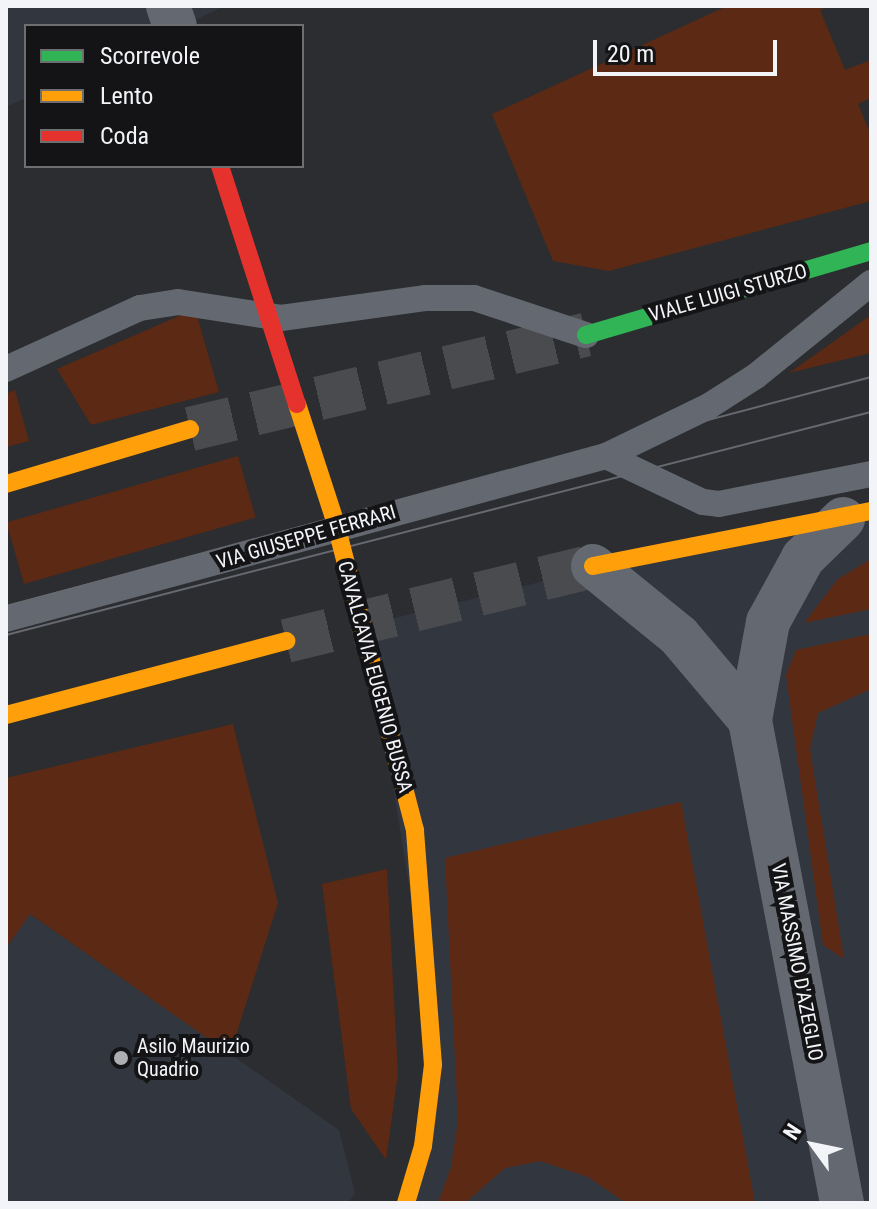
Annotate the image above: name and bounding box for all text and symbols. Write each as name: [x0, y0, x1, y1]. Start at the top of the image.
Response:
legend: [24, 24, 304, 168]
scale bar: [597, 24, 781, 74]
text: 20 m: [607, 40, 654, 68]
text: Scorrevole: [100, 42, 200, 70]
text: Lento: [100, 82, 153, 110]
text: Coda: [100, 122, 149, 150]
street label: VIALE LUIGI STURZO: [646, 259, 810, 327]
street label: VIA GIUSEPPE FERRARI: [214, 500, 398, 574]
street label: CAVALCAVIA EUGENIO BUSSA: [333, 559, 417, 795]
street label: VIA MASSIMO D'AZEGLIO: [766, 861, 828, 1063]
place label: Asilo Maurizio Quadrio: [137, 1034, 250, 1081]
marker: Asilo Maurizio Quadrio: [112, 1049, 130, 1067]
north arrow: [773, 1105, 853, 1185]
text: N: [778, 1119, 807, 1144]

